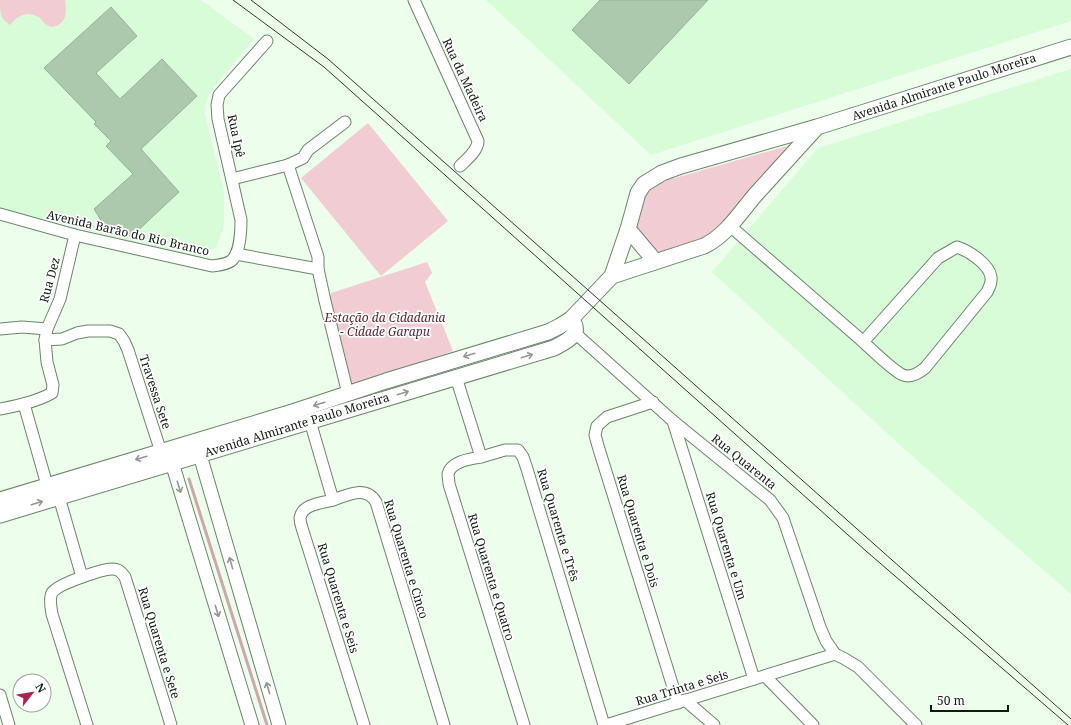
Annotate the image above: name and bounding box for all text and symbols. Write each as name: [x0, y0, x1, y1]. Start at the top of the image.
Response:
street label: Rua da Madeira: [439, 35, 492, 125]
street label: Avenida Almirante Paulo Moreira: [850, 49, 1038, 124]
street label: Rua Ipê: [224, 113, 249, 159]
street label: Avenida Barão do Rio Branco: [45, 206, 211, 260]
street label: Rua Dez: [35, 255, 64, 305]
park label: Estação da Cidadania - Cidade Garapu: [324, 309, 446, 340]
one-way arrow: [463, 352, 476, 359]
one-way arrow: [521, 352, 534, 359]
street label: Travessa Sete: [135, 353, 175, 431]
street label: Avenida Almirante Paulo Moreira: [202, 388, 392, 461]
one-way arrow: [396, 389, 409, 396]
one-way arrow: [312, 401, 325, 408]
street label: Rua Quarenta: [708, 430, 781, 493]
one-way arrow: [134, 455, 147, 462]
street label: Rua Quarenta e Três: [533, 466, 584, 583]
street label: Rua Quarenta e Dois: [613, 472, 664, 589]
one-way arrow: [176, 480, 183, 493]
street label: Rua Quarenta e Um: [702, 490, 751, 602]
street label: Rua Quarenta e Cinco: [380, 497, 433, 621]
one-way arrow: [31, 499, 44, 506]
street label: Rua Quarenta e Quatro: [464, 511, 519, 643]
street label: Rua Quarenta e Seis: [314, 541, 363, 655]
one-way arrow: [227, 557, 234, 570]
street label: Rua Quarenta e Sete: [134, 585, 185, 701]
one-way arrow: [214, 604, 221, 617]
street label: Rua Trinta e Seis: [634, 665, 730, 710]
north arrow: [12, 673, 52, 713]
text: N: [32, 680, 50, 695]
one-way arrow: [264, 681, 271, 694]
scale bar: [931, 687, 1008, 713]
text: 50 m: [937, 692, 965, 709]

